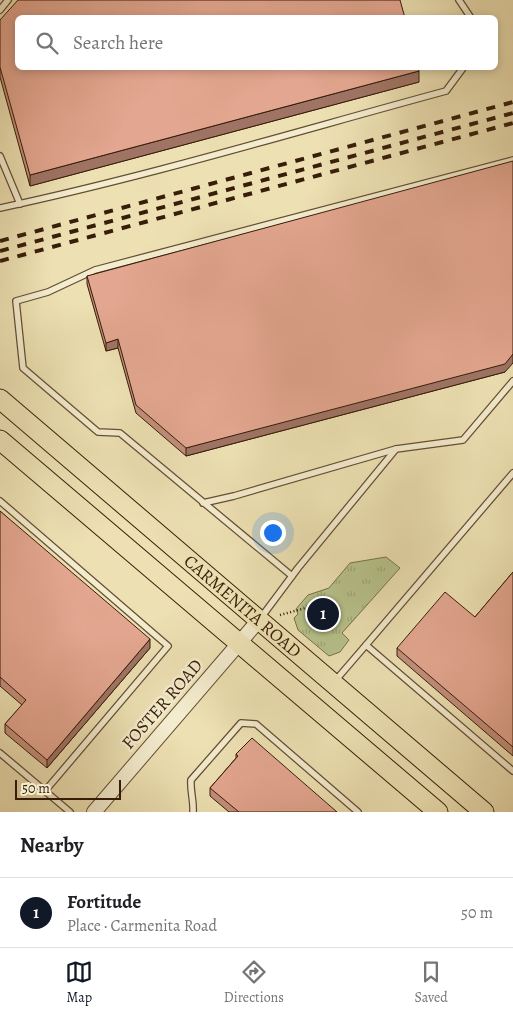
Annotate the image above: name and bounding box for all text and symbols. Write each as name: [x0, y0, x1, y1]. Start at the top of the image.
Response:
search box: [15, 15, 498, 70]
icon: search: [33, 29, 61, 57]
text: Search here: [73, 30, 163, 56]
your location: [260, 520, 286, 546]
street label: CARMENITA ROAD: [179, 549, 307, 663]
pin: 1: [307, 595, 339, 633]
street label: FOSTER ROAD: [116, 654, 208, 754]
scale bar: [15, 777, 121, 800]
text: 50 m: [22, 779, 50, 798]
text: Nearby: [20, 831, 83, 859]
text: Fortitude: [67, 889, 141, 915]
text: 1: [33, 902, 39, 924]
text: 50 m: [461, 902, 493, 924]
text: Place · Carmenita Road: [67, 915, 217, 937]
tab: Map: [65, 958, 93, 1007]
tab: Directions: [224, 958, 284, 1007]
tab: Saved: [415, 958, 448, 1007]

